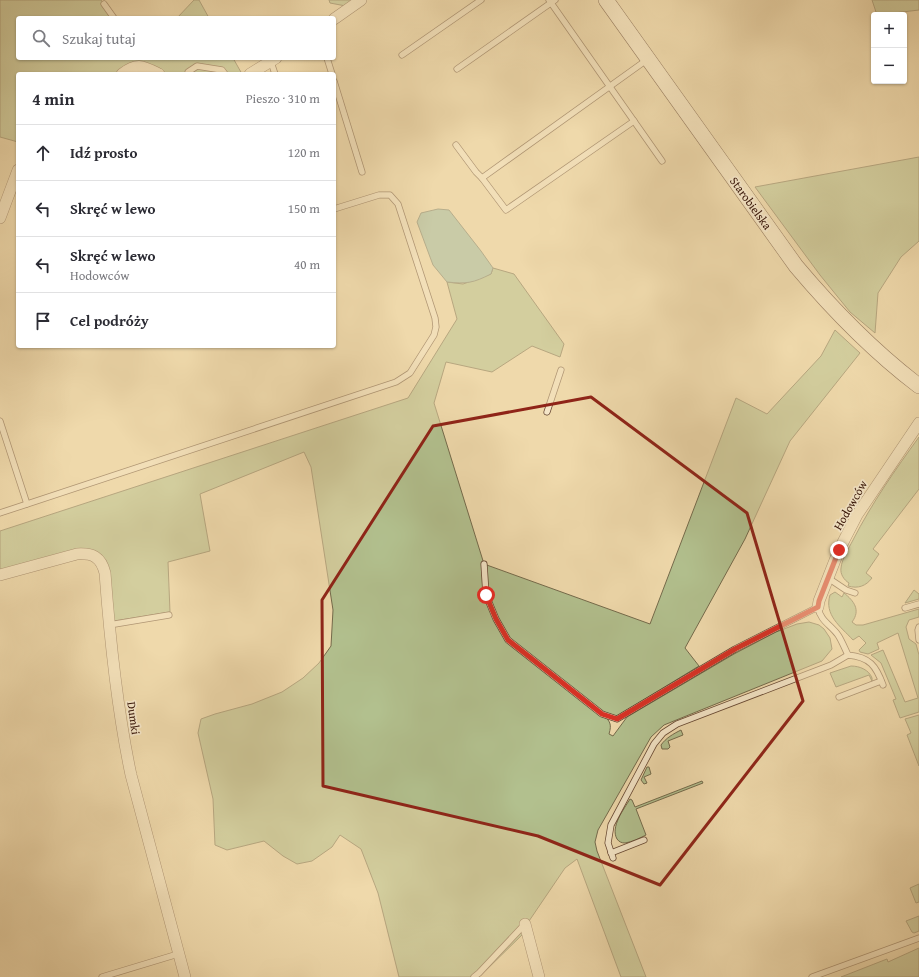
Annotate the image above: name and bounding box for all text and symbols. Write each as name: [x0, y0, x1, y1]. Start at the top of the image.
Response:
map controls: [871, 12, 907, 84]
button: +: [871, 12, 907, 48]
search box: [16, 16, 336, 60]
icon: search: [30, 27, 52, 49]
text: Szukaj tutaj: [62, 28, 136, 49]
button: −: [871, 48, 907, 84]
text: 4 min: [32, 86, 74, 111]
text: Pieszo · 310 m: [246, 89, 320, 108]
icon: ahead: [32, 142, 54, 164]
text: Idź prosto: [70, 142, 137, 163]
text: 120 m: [288, 143, 320, 162]
street label: Starobielska: [726, 173, 776, 233]
icon: left: [32, 198, 54, 220]
text: Skręć w lewo: [70, 198, 156, 219]
text: 150 m: [288, 199, 320, 218]
text: Skręć w lewo: [70, 245, 156, 266]
icon: left: [32, 254, 54, 276]
text: 40 m: [294, 255, 320, 274]
text: Hodowców: [70, 266, 130, 285]
icon: arrive: [32, 310, 54, 332]
text: Cel podróży: [70, 310, 149, 331]
street label: Hodowców: [829, 477, 871, 533]
route end: [830, 541, 848, 559]
route start: [477, 586, 495, 604]
street label: Dumki: [123, 700, 145, 736]

